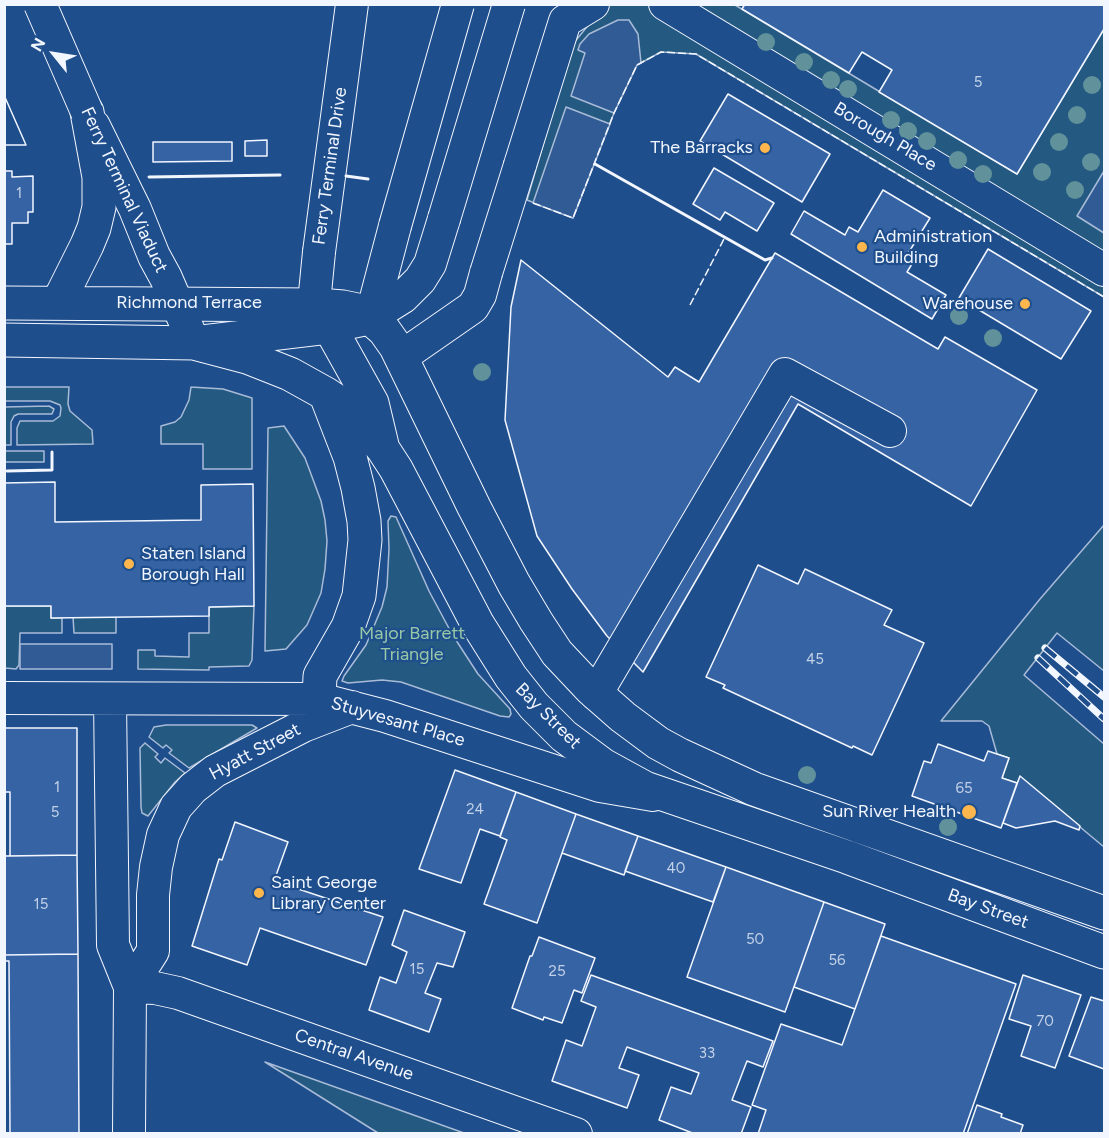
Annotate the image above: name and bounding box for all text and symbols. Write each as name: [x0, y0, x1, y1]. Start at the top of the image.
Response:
north arrow: [24, 24, 84, 84]
text: N: [27, 35, 49, 55]
house number: 5: [974, 74, 982, 92]
street label: Ferry Terminal Drive: [308, 86, 352, 246]
street label: Borough Place: [830, 98, 940, 176]
street label: Ferry Terminal Viaduct: [76, 104, 172, 276]
place label: The Barracks: [650, 137, 753, 159]
marker: The Barracks: [758, 141, 772, 155]
house number: 1: [16, 185, 22, 203]
place label: Administration Building: [874, 226, 992, 268]
marker: Administration Building: [855, 240, 869, 254]
street label: Richmond Terrace: [116, 292, 262, 314]
place label: Warehouse: [923, 293, 1013, 315]
marker: Warehouse: [1018, 297, 1032, 311]
place label: Staten Island Borough Hall: [141, 543, 246, 586]
marker: Staten Island Borough Hall: [122, 557, 136, 571]
park label: Major Barrett Triangle: [359, 623, 465, 666]
house number: 45: [806, 651, 824, 669]
street label: Bay Street: [511, 679, 585, 753]
street label: Stuyvesant Place: [329, 693, 467, 751]
street label: Hyatt Street: [206, 719, 304, 785]
house number: 1: [54, 779, 60, 797]
house number: 65: [955, 780, 973, 798]
house number: 24: [466, 801, 484, 819]
place label: Sun River Health: [822, 801, 956, 823]
marker: Sun River Health: [960, 803, 978, 821]
house number: 5: [51, 804, 59, 822]
house number: 40: [667, 860, 685, 878]
place label: Saint George Library Center: [271, 872, 386, 914]
street label: Bay Street: [945, 884, 1031, 934]
marker: Saint George Library Center: [252, 886, 266, 900]
house number: 15: [34, 896, 48, 914]
house number: 50: [746, 931, 764, 949]
house number: 56: [828, 952, 846, 970]
house number: 15: [410, 961, 424, 979]
house number: 25: [548, 963, 566, 981]
house number: 70: [1036, 1013, 1054, 1031]
street label: Central Avenue: [292, 1025, 416, 1085]
house number: 33: [699, 1045, 715, 1063]

